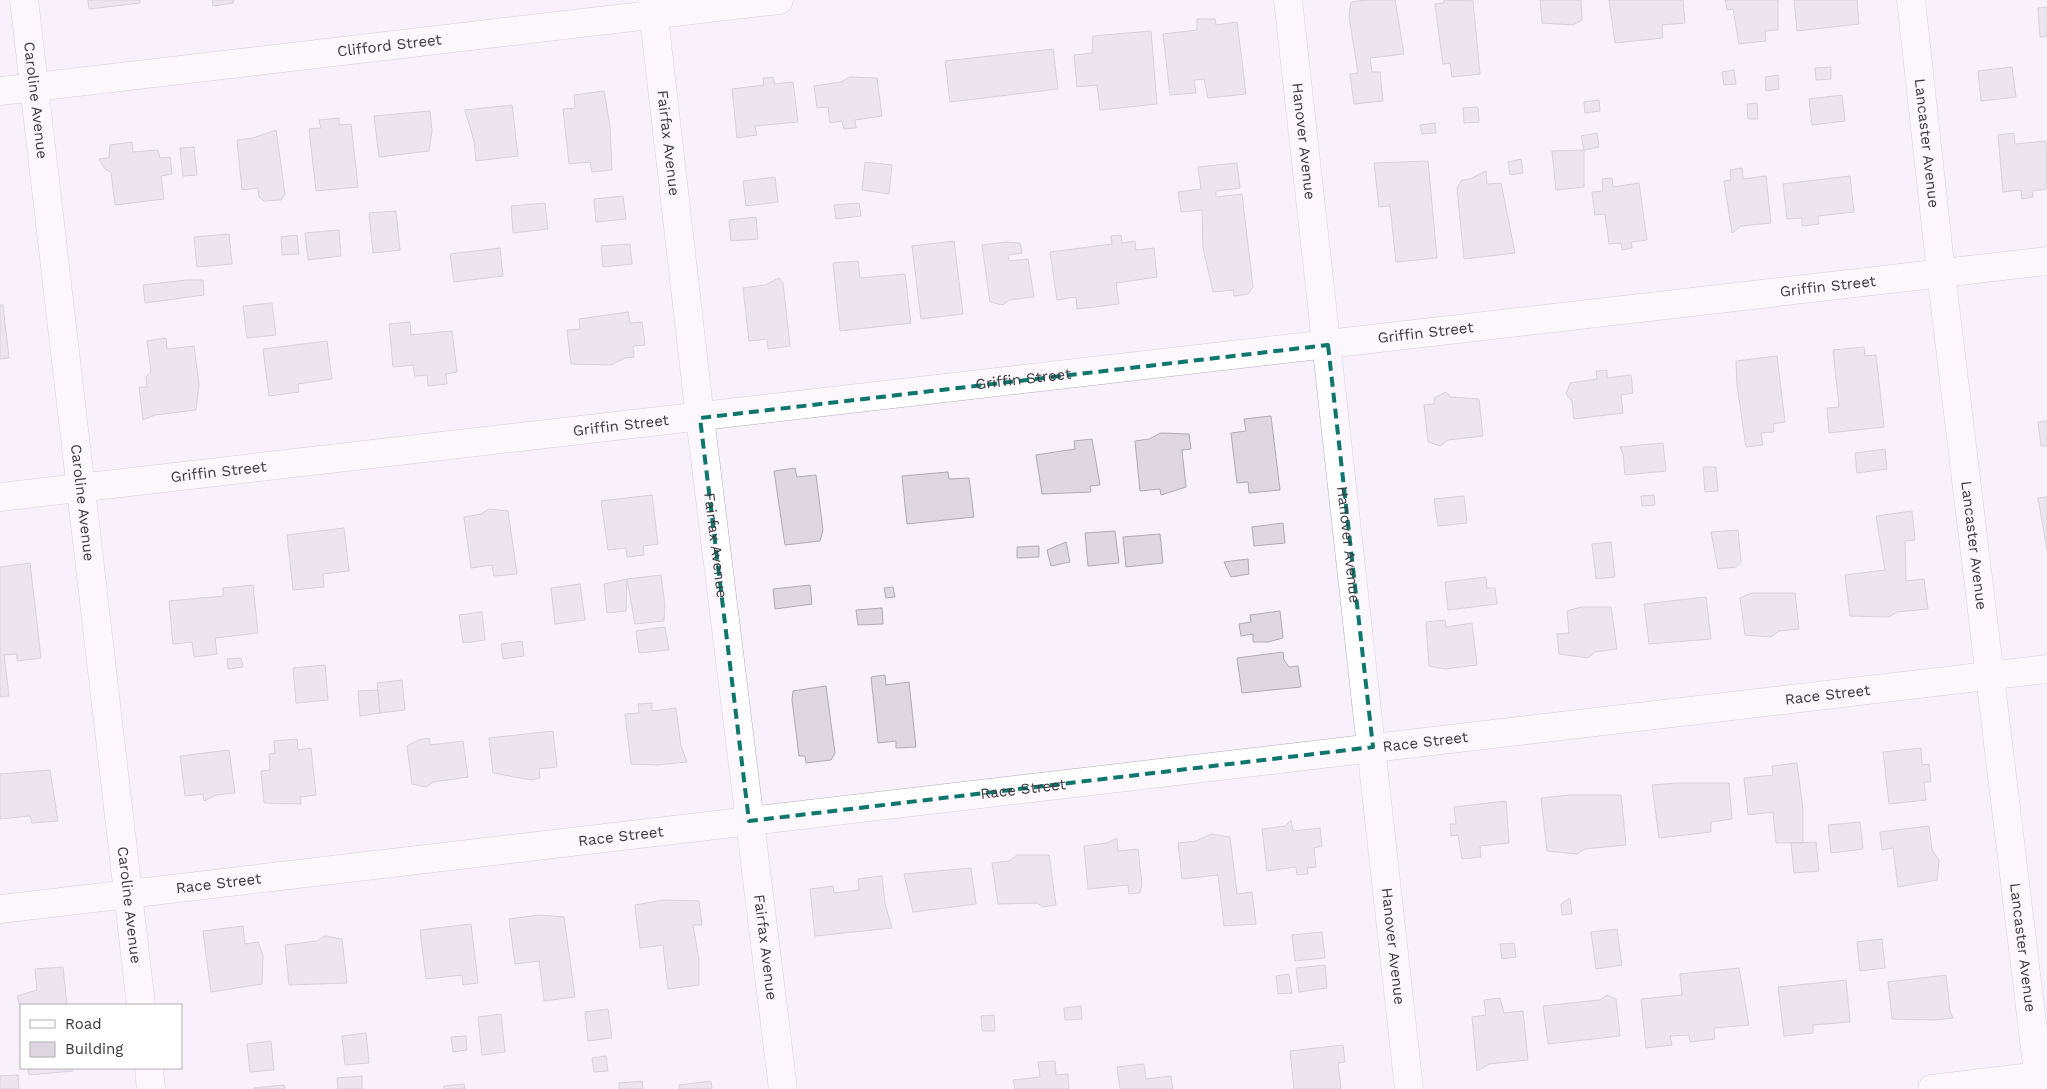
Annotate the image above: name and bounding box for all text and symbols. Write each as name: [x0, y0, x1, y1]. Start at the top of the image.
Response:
street label: Clifford Street: [336, 30, 443, 61]
street label: Caroline Avenue: [20, 41, 51, 160]
street label: Lancaster Avenue: [1911, 78, 1943, 209]
street label: Hanover Avenue: [1288, 82, 1319, 201]
street label: Fairfax Avenue: [653, 89, 683, 197]
street label: Griffin Street: [1779, 272, 1878, 301]
street label: Griffin Street: [1377, 318, 1475, 347]
street label: Griffin Street: [974, 364, 1073, 393]
street label: Griffin Street: [572, 411, 671, 440]
street label: Caroline Avenue: [67, 443, 98, 562]
street label: Griffin Street: [170, 457, 268, 486]
street label: Lancaster Avenue: [1957, 480, 1991, 611]
street label: Hanover Avenue: [1333, 485, 1364, 604]
street label: Fairfax Avenue: [700, 491, 731, 599]
street label: Race Street: [1784, 681, 1872, 709]
street label: Race Street: [1382, 728, 1470, 756]
street label: Race Street: [979, 775, 1067, 803]
street label: Race Street: [577, 822, 665, 850]
street label: Caroline Avenue: [114, 845, 145, 964]
street label: Race Street: [175, 869, 263, 897]
street label: Lancaster Avenue: [2006, 882, 2040, 1013]
street label: Hanover Avenue: [1378, 887, 1409, 1006]
street label: Fairfax Avenue: [750, 893, 781, 1001]
legend: [20, 1004, 182, 1069]
text: Road: [65, 1015, 102, 1033]
text: Building: [65, 1040, 123, 1058]

